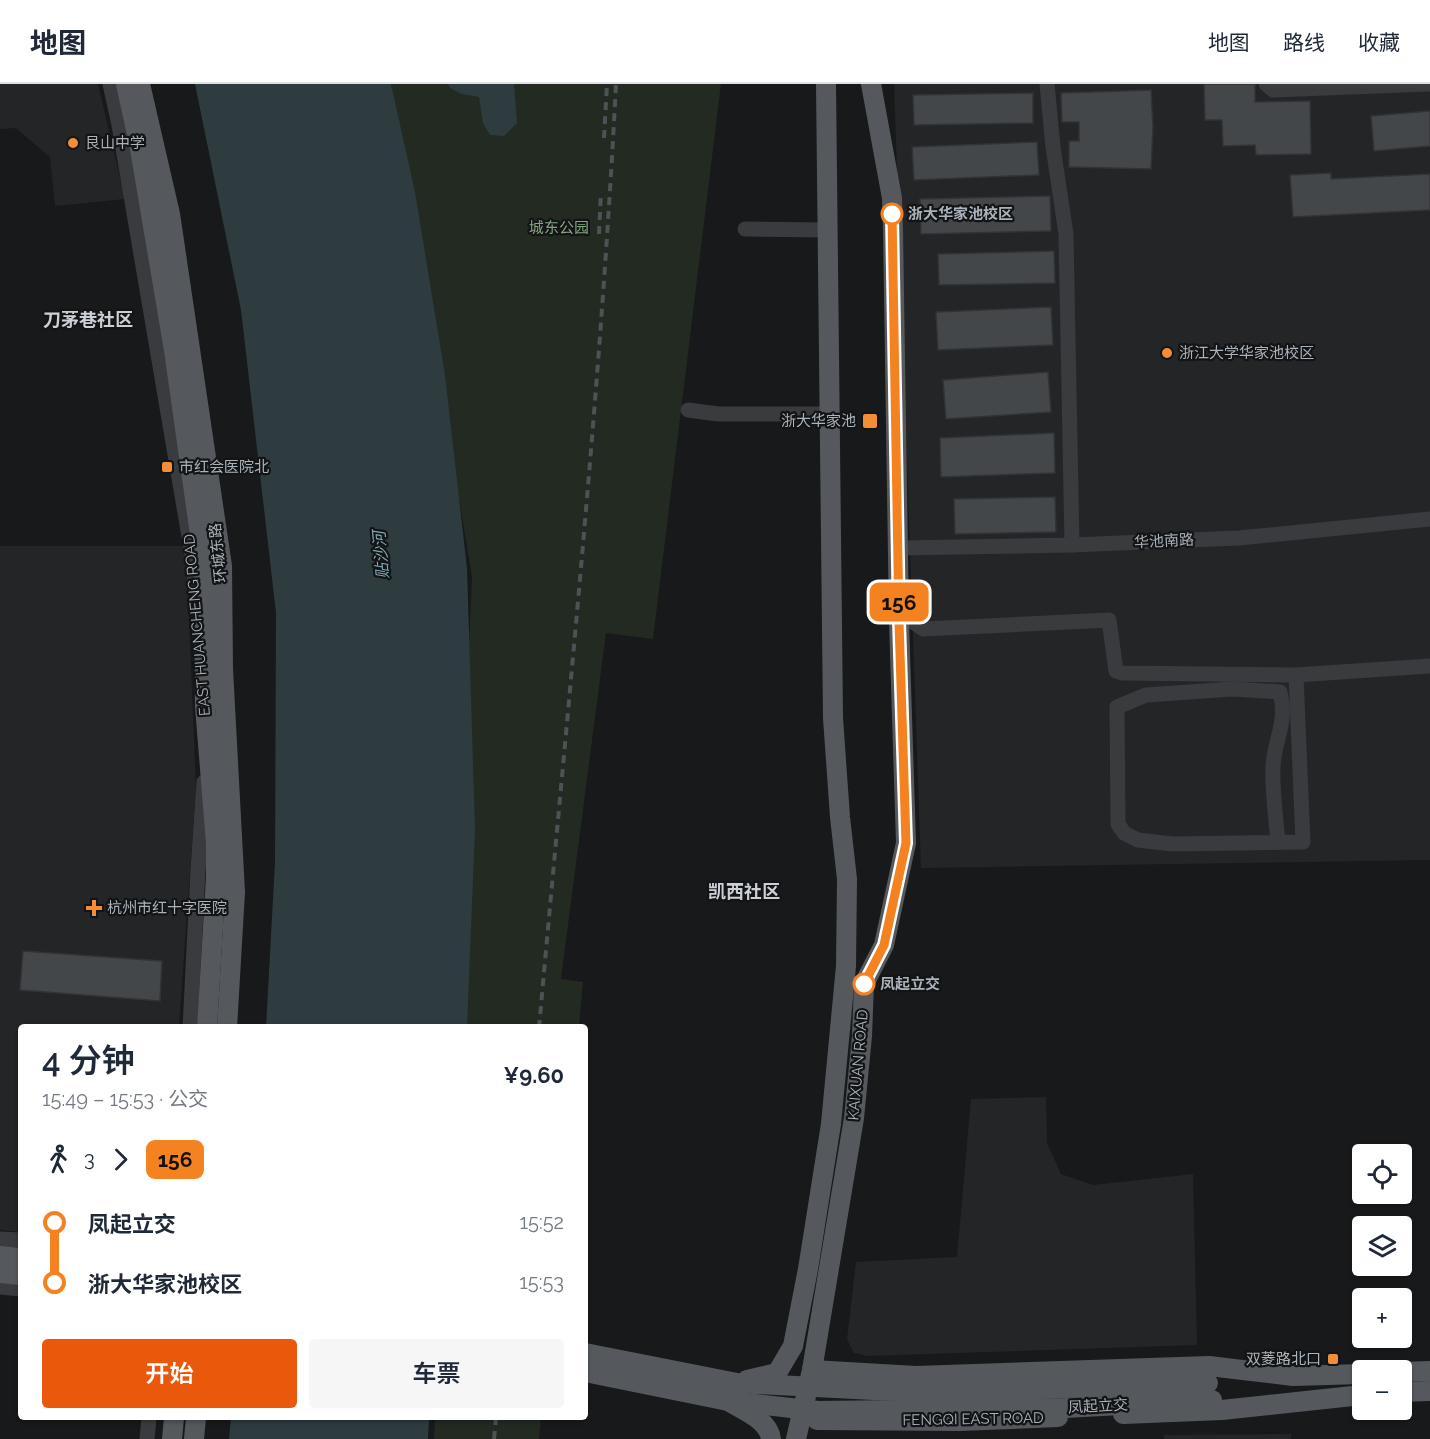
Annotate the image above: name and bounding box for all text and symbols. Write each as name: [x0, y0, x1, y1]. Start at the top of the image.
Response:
text: 地图: [30, 27, 86, 60]
text: 地图: [1208, 30, 1250, 55]
text: 路线: [1283, 30, 1325, 55]
text: 收藏: [1358, 30, 1400, 55]
place label: 艮山中学: [85, 134, 145, 152]
marker: 艮山中学: [66, 136, 80, 150]
marker: 浙大华家池校区: [881, 203, 903, 225]
place label: 浙大华家池校区: [908, 205, 1013, 223]
park label: 城东公园: [529, 219, 589, 237]
district label: 刀茅巷社区: [43, 309, 133, 330]
place label: 浙江大学华家池校区: [1179, 344, 1314, 362]
marker: 浙江大学华家池校区: [1160, 346, 1174, 360]
place label: 浙大华家池: [781, 412, 856, 430]
marker: 浙大华家池: [861, 412, 879, 430]
place label: 市红会医院北: [179, 458, 269, 476]
marker: 市红会医院北: [160, 460, 174, 474]
street label: 环城东路: [206, 522, 230, 584]
water label: 贴沙河: [369, 527, 393, 580]
street label: 华池南路: [1134, 530, 1194, 552]
street label: EAST HUANCHENG ROAD: [180, 533, 214, 717]
line badge: 156: [864, 582, 934, 622]
text: 156: [882, 590, 916, 615]
district label: 凯西社区: [708, 881, 780, 902]
marker: 杭州市红十字医院: [85, 899, 103, 917]
place label: 杭州市红十字医院: [107, 899, 227, 917]
marker: 凤起立交: [853, 973, 875, 995]
place label: 凤起立交: [880, 975, 940, 993]
street label: KAIXUAN ROAD: [844, 1009, 872, 1121]
text: 4 分钟: [42, 1041, 135, 1080]
text: ¥9.60: [504, 1062, 564, 1088]
text: 15:49 – 15:53 · 公交: [42, 1087, 208, 1111]
icon: walk: [42, 1143, 75, 1176]
icon: forward: [104, 1143, 137, 1176]
map controls: [1352, 1144, 1412, 1420]
button: locate: [1352, 1144, 1412, 1204]
text: 3: [84, 1147, 95, 1171]
text: 156: [158, 1147, 192, 1172]
text: 15:52: [519, 1210, 564, 1234]
text: 凤起立交: [88, 1211, 176, 1237]
button: layers: [1352, 1216, 1412, 1276]
text: 15:53: [519, 1270, 564, 1294]
text: 浙大华家池校区: [88, 1271, 242, 1297]
button: +: [1352, 1288, 1412, 1348]
button: 开始: [42, 1339, 297, 1408]
button: 车票: [309, 1339, 564, 1408]
place label: 双菱路北口: [1246, 1350, 1321, 1368]
marker: 双菱路北口: [1326, 1352, 1340, 1366]
button: −: [1352, 1360, 1412, 1420]
street label: 凤起立交: [1068, 1395, 1128, 1417]
street label: FENGQI EAST ROAD: [902, 1409, 1044, 1429]

